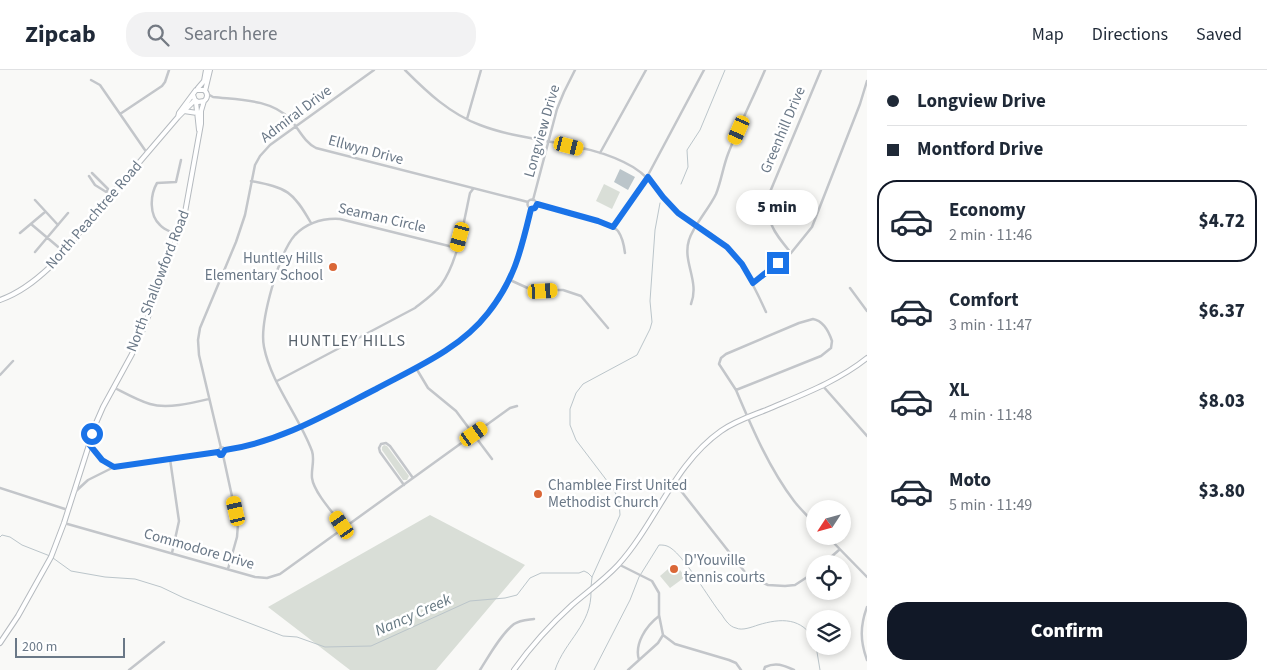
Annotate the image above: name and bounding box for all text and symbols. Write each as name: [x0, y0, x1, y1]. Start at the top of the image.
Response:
search box: [126, 12, 476, 57]
text: Zipcab: [25, 17, 96, 52]
icon: search: [144, 21, 172, 49]
text: Search here: [184, 21, 277, 48]
text: Map: [1032, 22, 1064, 47]
text: Directions: [1092, 22, 1168, 47]
text: Saved: [1196, 22, 1242, 47]
street label: Admiral Drive: [256, 80, 336, 148]
street label: Longview Drive: [519, 82, 565, 180]
street label: Greenhill Drive: [755, 83, 811, 177]
text: Longview Drive: [917, 88, 1046, 115]
car: [726, 113, 751, 147]
street label: Ellwyn Drive: [326, 130, 406, 170]
car: [552, 135, 585, 157]
text: Montford Drive: [917, 136, 1043, 163]
street label: North Peachtree Road: [41, 156, 147, 274]
callout: 5 min: [737, 190, 819, 226]
text: 5 min: [757, 196, 797, 218]
text: Economy: [949, 197, 1026, 224]
street label: Seaman Circle: [336, 198, 428, 238]
icon: car: [889, 199, 934, 244]
street label: North Shallowford Road: [121, 207, 195, 355]
text: $4.72: [1199, 208, 1245, 235]
car: [448, 221, 471, 253]
text: 2 min · 11:46: [949, 224, 1032, 246]
place label: Huntley Hills Elementary School: [205, 248, 323, 286]
route end: [767, 252, 789, 274]
marker: Huntley Hills Elementary School: [327, 261, 339, 273]
car: [527, 283, 558, 299]
text: Comfort: [949, 287, 1019, 314]
icon: car: [889, 289, 934, 334]
text: $6.37: [1199, 298, 1245, 325]
text: 3 min · 11:47: [949, 314, 1032, 336]
district label: HUNTLEY HILLS: [288, 330, 406, 352]
text: XL: [949, 377, 970, 404]
icon: car: [889, 379, 934, 424]
text: $8.03: [1199, 388, 1245, 415]
text: 4 min · 11:48: [949, 404, 1032, 426]
car: [457, 419, 490, 449]
route start: [81, 423, 103, 445]
text: Moto: [949, 467, 991, 494]
icon: car: [889, 469, 934, 514]
place label: Chamblee First United Methodist Church: [548, 475, 687, 513]
text: $3.80: [1199, 478, 1245, 505]
marker: Chamblee First United Methodist Church: [532, 488, 544, 500]
text: 5 min · 11:49: [949, 494, 1032, 516]
car: [225, 495, 246, 527]
north arrow: [806, 500, 851, 545]
map controls: [806, 500, 851, 655]
car: [327, 508, 356, 542]
street label: Commodore Drive: [141, 523, 257, 575]
place label: D'Youville tennis courts: [684, 550, 765, 588]
button: locate: [806, 555, 851, 600]
marker: D'Youville tennis courts: [668, 563, 680, 575]
water label: Nancy Creek: [371, 588, 455, 642]
button: Confirm: [887, 602, 1247, 660]
button: layers: [806, 610, 851, 655]
scale bar: [15, 635, 125, 658]
text: 200 m: [22, 637, 57, 657]

